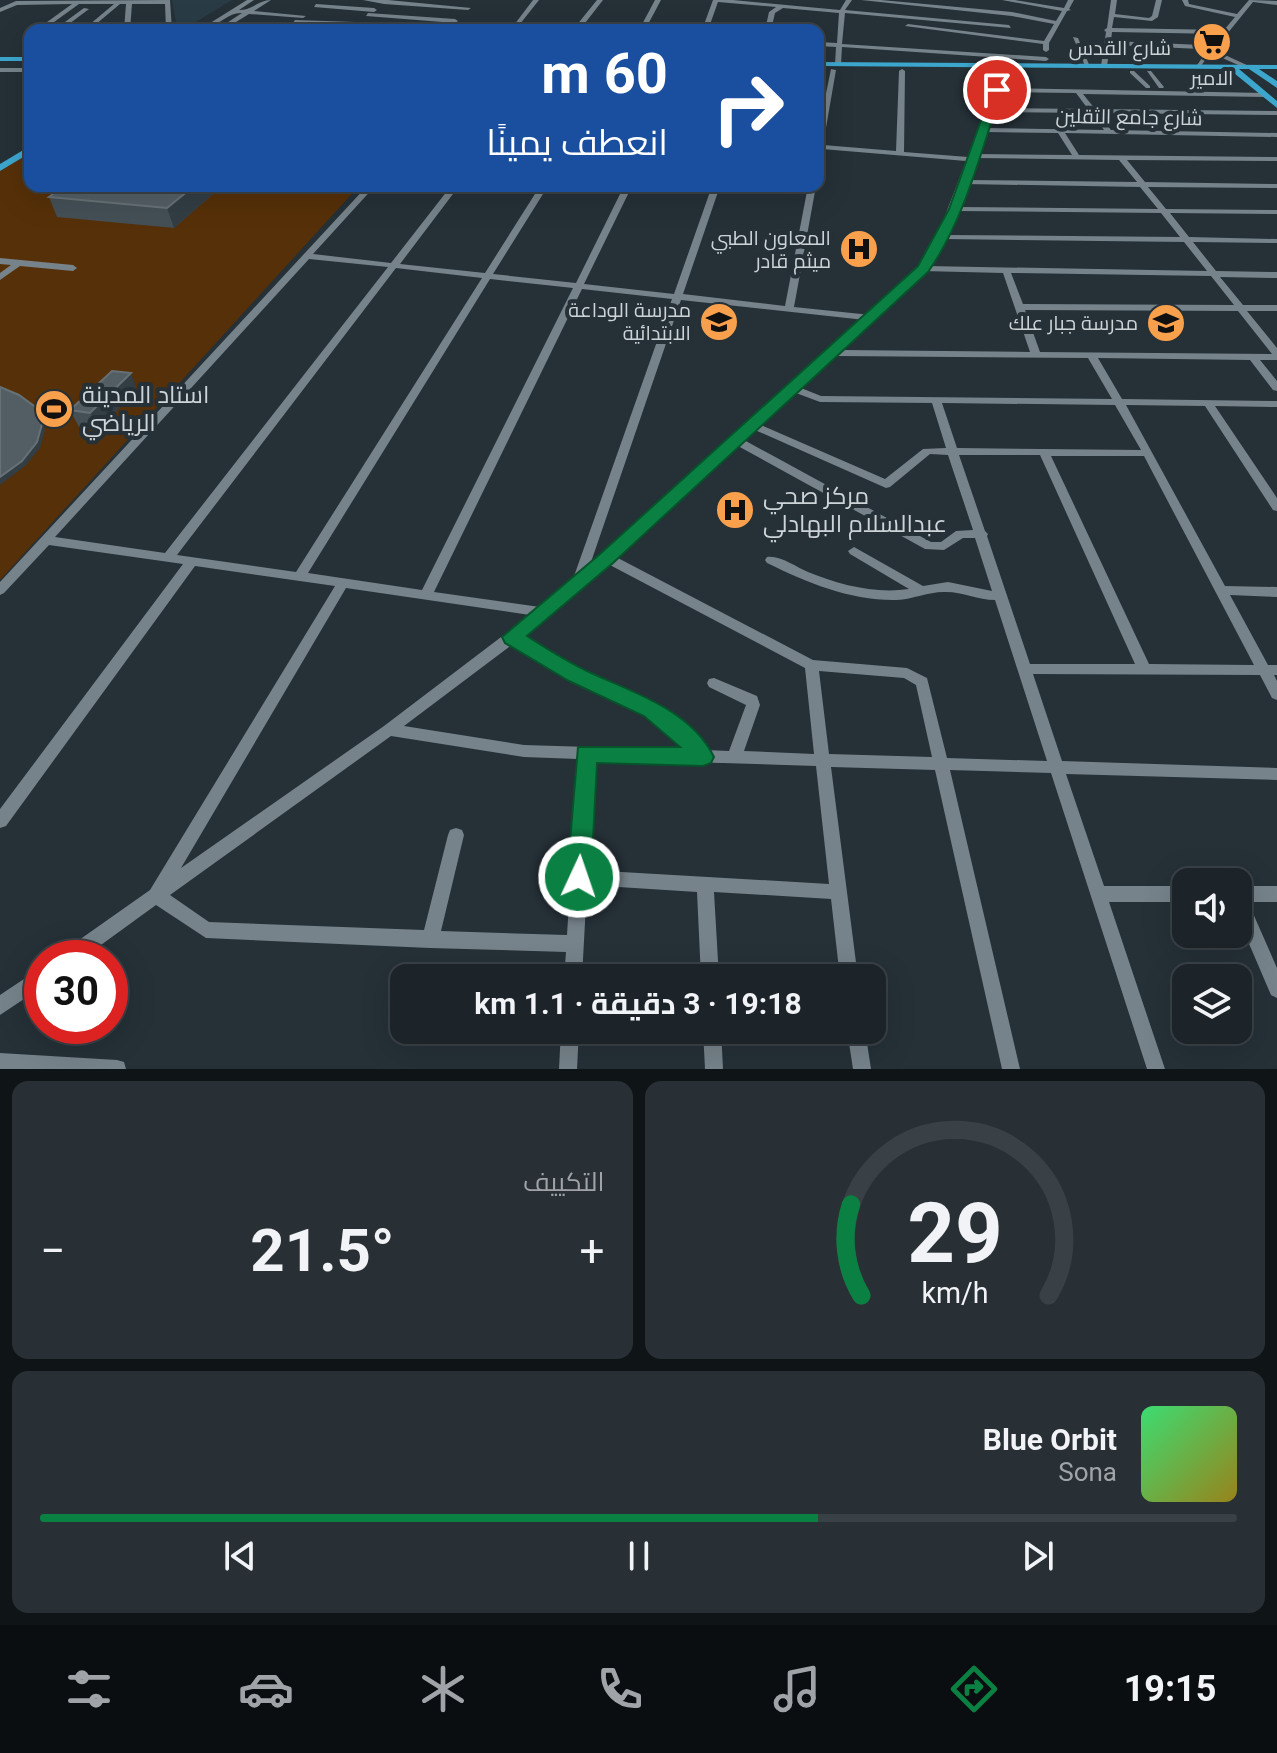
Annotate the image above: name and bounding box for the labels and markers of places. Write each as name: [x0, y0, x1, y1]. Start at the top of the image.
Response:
supermarket icon: الامير: [1191, 21, 1233, 63]
pin: [963, 56, 1031, 124]
place label: الامير: [1190, 66, 1233, 90]
place label: المعاون الطبي ميثم قادر: [711, 226, 831, 275]
hospital icon: المعاون الطبي ميثم قادر: [838, 228, 880, 270]
place label: مدرسة الوداعة الابتدائية: [568, 298, 691, 345]
school or university icon: مدرسة الوداعة الابتدائية: [698, 301, 740, 343]
school or university icon: مدرسة جبار علك: [1145, 302, 1187, 344]
place label: مدرسة جبار علك: [1009, 311, 1138, 335]
place label: استاد المدينة الرياضي: [82, 381, 209, 441]
sports icon: استاد المدينة الرياضي: [33, 388, 75, 430]
place label: مركز صحي عبدالسلام البهادلي: [763, 482, 947, 543]
hospital icon: مركز صحي عبدالسلام البهادلي: [714, 489, 756, 531]

